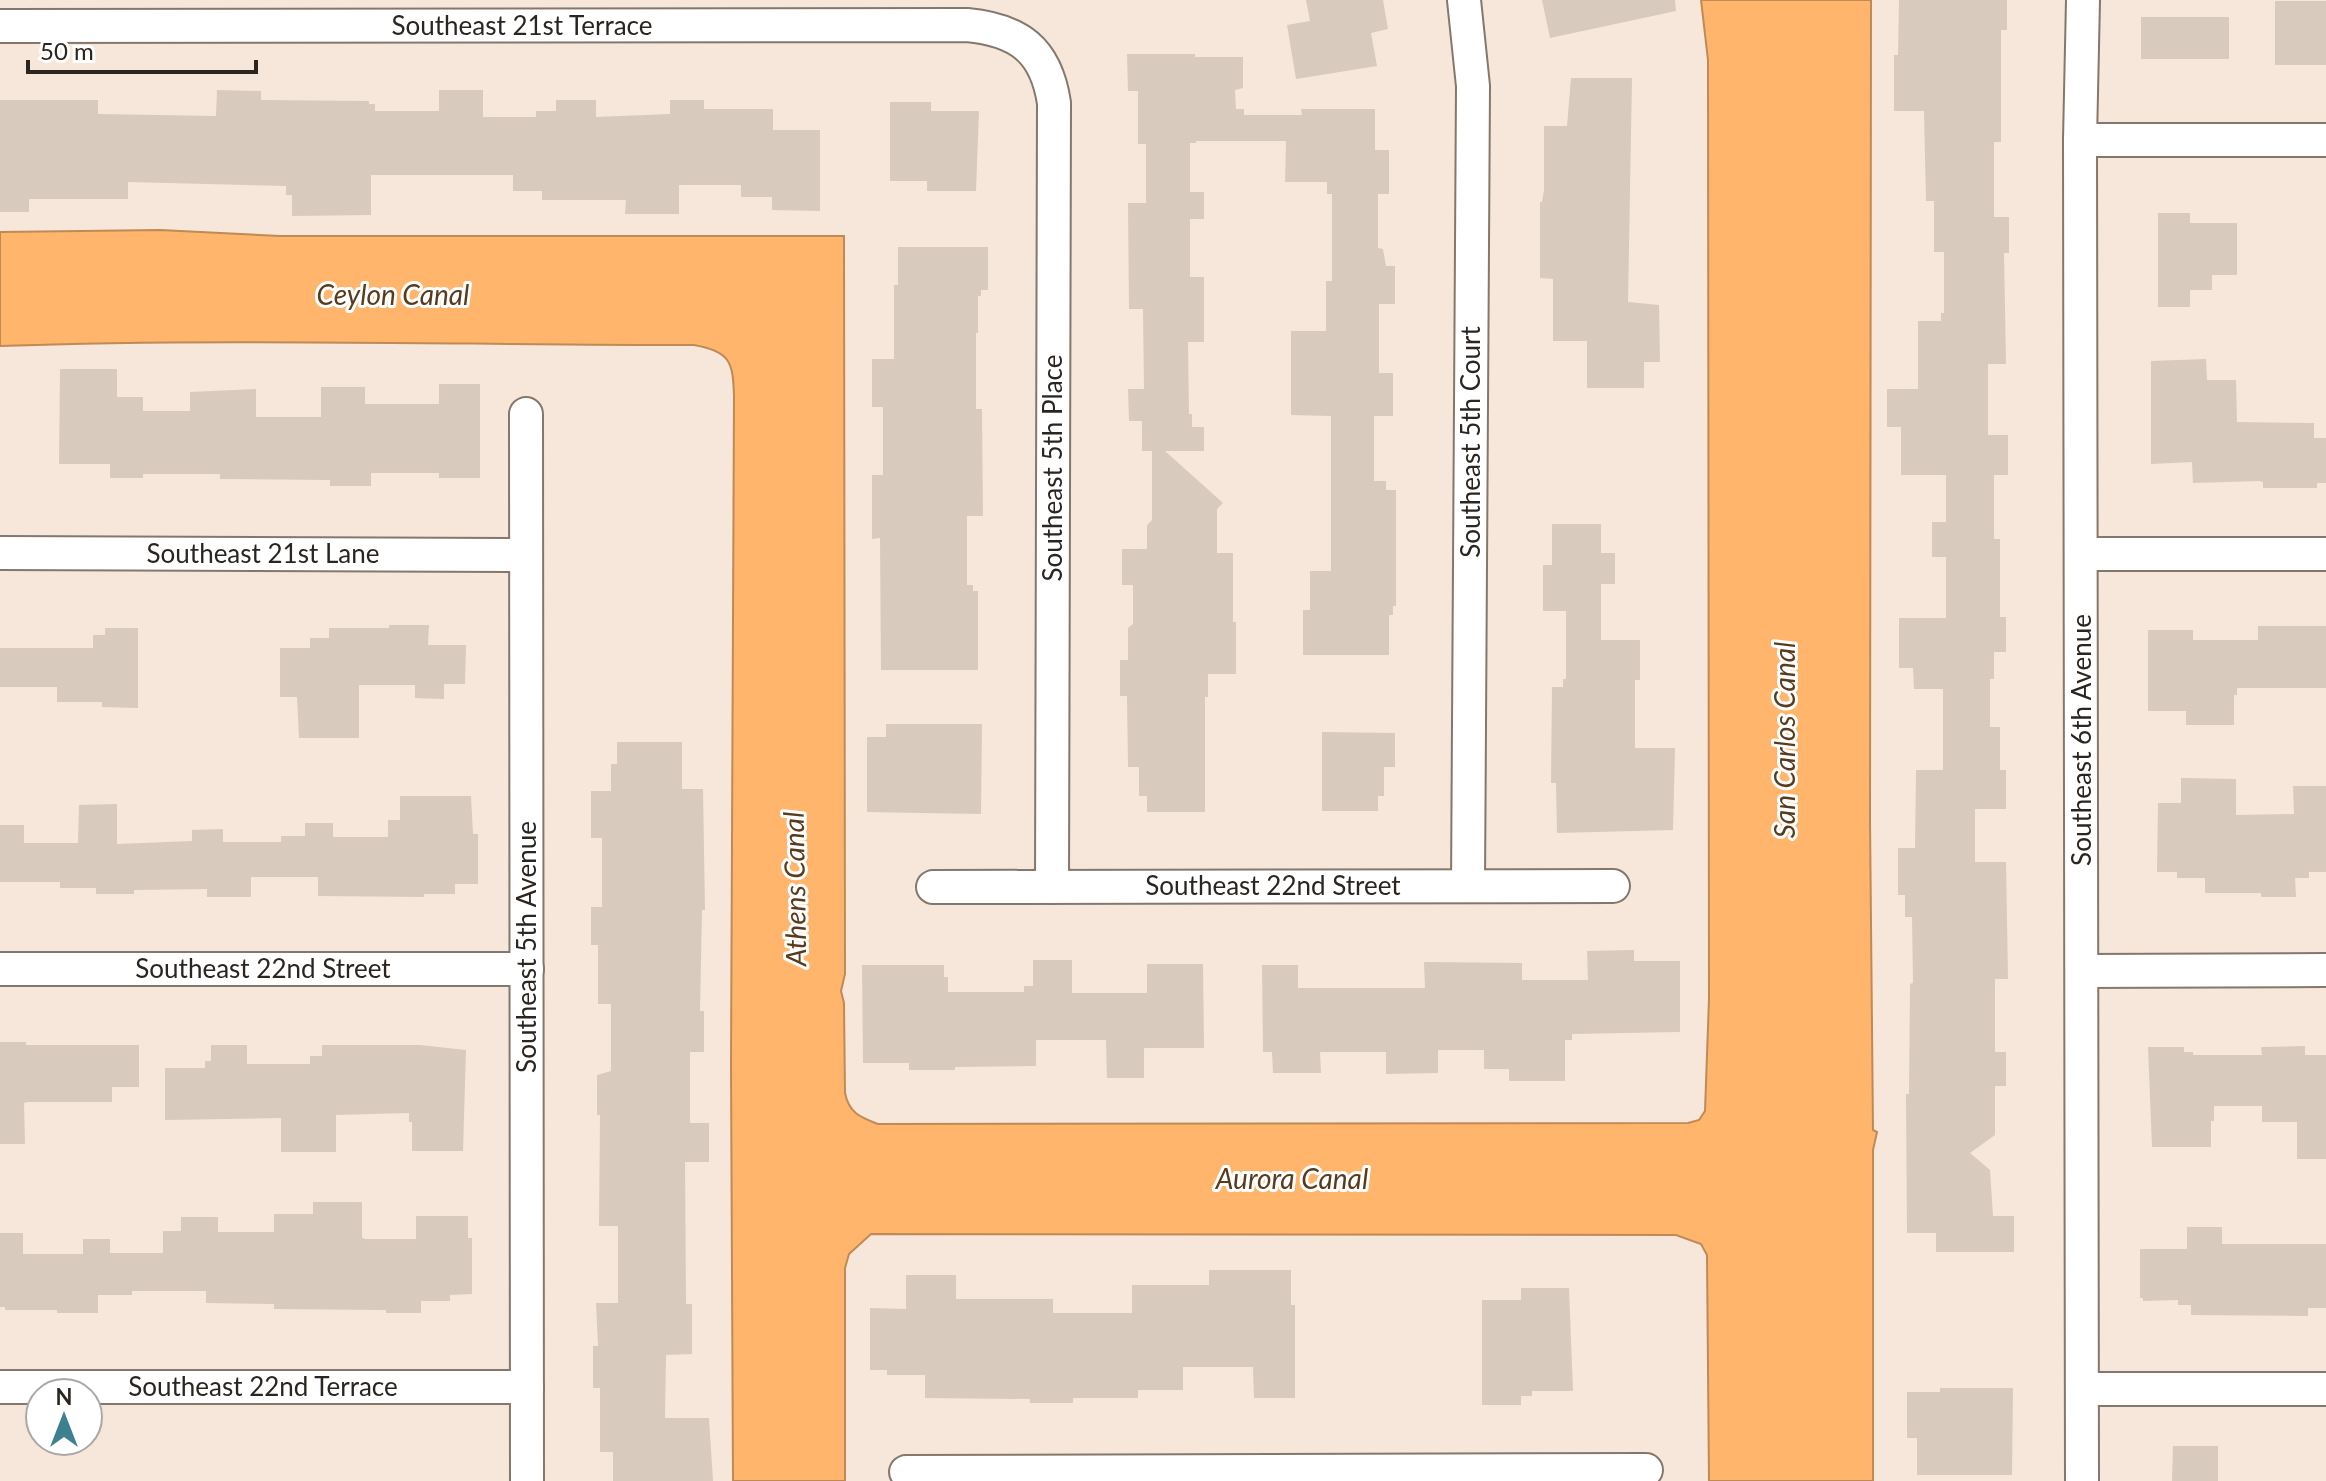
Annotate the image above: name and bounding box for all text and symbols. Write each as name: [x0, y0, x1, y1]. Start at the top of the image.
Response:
street label: Southeast 21st Terrace: [391, 9, 653, 41]
scale bar: [28, 24, 256, 74]
text: 50 m: [40, 36, 94, 65]
water label: Ceylon Canal: [317, 277, 469, 311]
street label: Southeast 5th Court: [1454, 325, 1486, 558]
street label: Southeast 5th Place: [1036, 354, 1068, 582]
street label: Southeast 21st Lane: [147, 537, 379, 569]
street label: Southeast 6th Avenue: [2065, 614, 2097, 866]
water label: San Carlos Canal: [1767, 642, 1801, 838]
water label: Athens Canal: [776, 811, 812, 968]
street label: Southeast 5th Avenue: [510, 821, 542, 1073]
street label: Southeast 22nd Street: [1145, 869, 1401, 901]
street label: Southeast 22nd Street: [135, 952, 391, 984]
water label: Aurora Canal: [1215, 1161, 1368, 1195]
street label: Southeast 22nd Terrace: [128, 1370, 398, 1402]
north arrow: [24, 1377, 104, 1457]
text: N: [56, 1383, 72, 1410]

